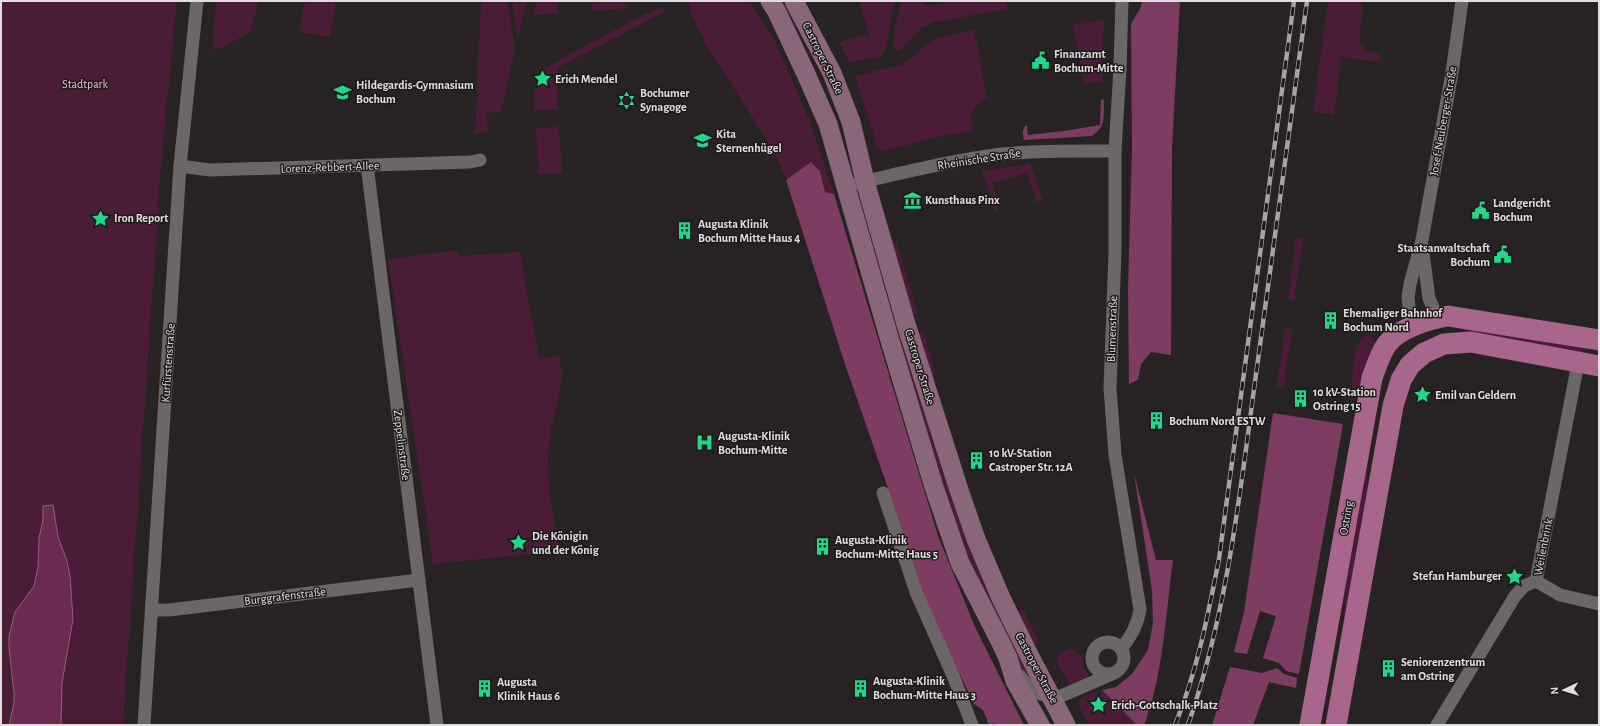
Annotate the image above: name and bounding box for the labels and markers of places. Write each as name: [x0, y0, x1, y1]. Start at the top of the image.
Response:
place label: Finanzamt Bochum-Mitte: [1054, 48, 1124, 74]
public building icon: Finanzamt Bochum-Mitte: [1031, 51, 1051, 71]
place icon: Erich Mendel: [532, 69, 552, 89]
place label: Erich Mendel: [555, 73, 618, 85]
place label: Hildegardis-Gymnasium Bochum: [356, 79, 474, 105]
school or university icon: Hildegardis-Gymnasium Bochum: [333, 82, 353, 102]
place label: Bochumer Synagoge: [640, 87, 690, 114]
synagogue icon: Bochumer Synagoge: [617, 90, 637, 110]
place label: Kita Sternenhügel: [716, 128, 782, 154]
school or university icon: Kita Sternenhügel: [693, 131, 713, 151]
museum icon: Kunsthaus Pinx: [902, 190, 922, 210]
place label: Kunsthaus Pinx: [925, 194, 1000, 206]
place label: Landgericht Bochum: [1493, 197, 1551, 223]
public building icon: Landgericht Bochum: [1470, 200, 1490, 220]
place icon: Iron Report: [91, 208, 111, 228]
place label: Iron Report: [114, 212, 168, 224]
place label: Augusta Klinik Bochum Mitte Haus 4: [698, 218, 800, 244]
building icon: Augusta Klinik Bochum Mitte Haus 4: [675, 221, 695, 241]
place label: Staatsanwaltschaft Bochum: [1397, 242, 1490, 268]
public building icon: Staatsanwaltschaft Bochum: [1493, 245, 1513, 265]
place label: Ehemaliger Bahnhof Bochum Nord: [1343, 307, 1443, 333]
building icon: Ehemaliger Bahnhof Bochum Nord: [1320, 310, 1340, 330]
place icon: Emil van Geldern: [1412, 385, 1432, 405]
place label: 10 kV-Station Ostring 15: [1313, 386, 1376, 412]
building icon: 10 kV-Station Ostring 15: [1290, 389, 1310, 409]
place label: Emil van Geldern: [1435, 389, 1516, 401]
building icon: Bochum Nord ESTW: [1146, 411, 1166, 431]
place label: Bochum Nord ESTW: [1169, 415, 1266, 427]
place label: Augusta-Klinik Bochum-Mitte: [718, 430, 790, 456]
hospital icon: Augusta-Klinik Bochum-Mitte: [695, 433, 715, 453]
place label: 10 kV-Station Castroper Str. 12A: [989, 447, 1073, 473]
building icon: 10 kV-Station Castroper Str. 12A: [966, 450, 986, 470]
place label: Die Königin und der König: [532, 530, 600, 556]
place icon: Die Königin und der König: [509, 533, 529, 553]
place label: Augusta-Klinik Bochum-Mitte Haus 5: [835, 534, 938, 560]
building icon: Augusta-Klinik Bochum-Mitte Haus 5: [812, 537, 832, 557]
place icon: Stefan Hamburger: [1505, 566, 1525, 586]
place label: Stefan Hamburger: [1413, 570, 1503, 582]
place label: Seniorenzentrum am Ostring: [1401, 656, 1485, 682]
building icon: Seniorenzentrum am Ostring: [1378, 659, 1398, 679]
place label: Augusta-Klinik Bochum-Mitte Haus 3: [873, 675, 976, 701]
place label: Augusta Klinik Haus 6: [497, 676, 560, 702]
building icon: Augusta-Klinik Bochum-Mitte Haus 3: [850, 678, 870, 698]
building icon: Augusta Klinik Haus 6: [474, 679, 494, 699]
place icon: Erich-Gottschalk-Platz: [1088, 695, 1108, 715]
place label: Erich-Gottschalk-Platz: [1111, 699, 1218, 711]

